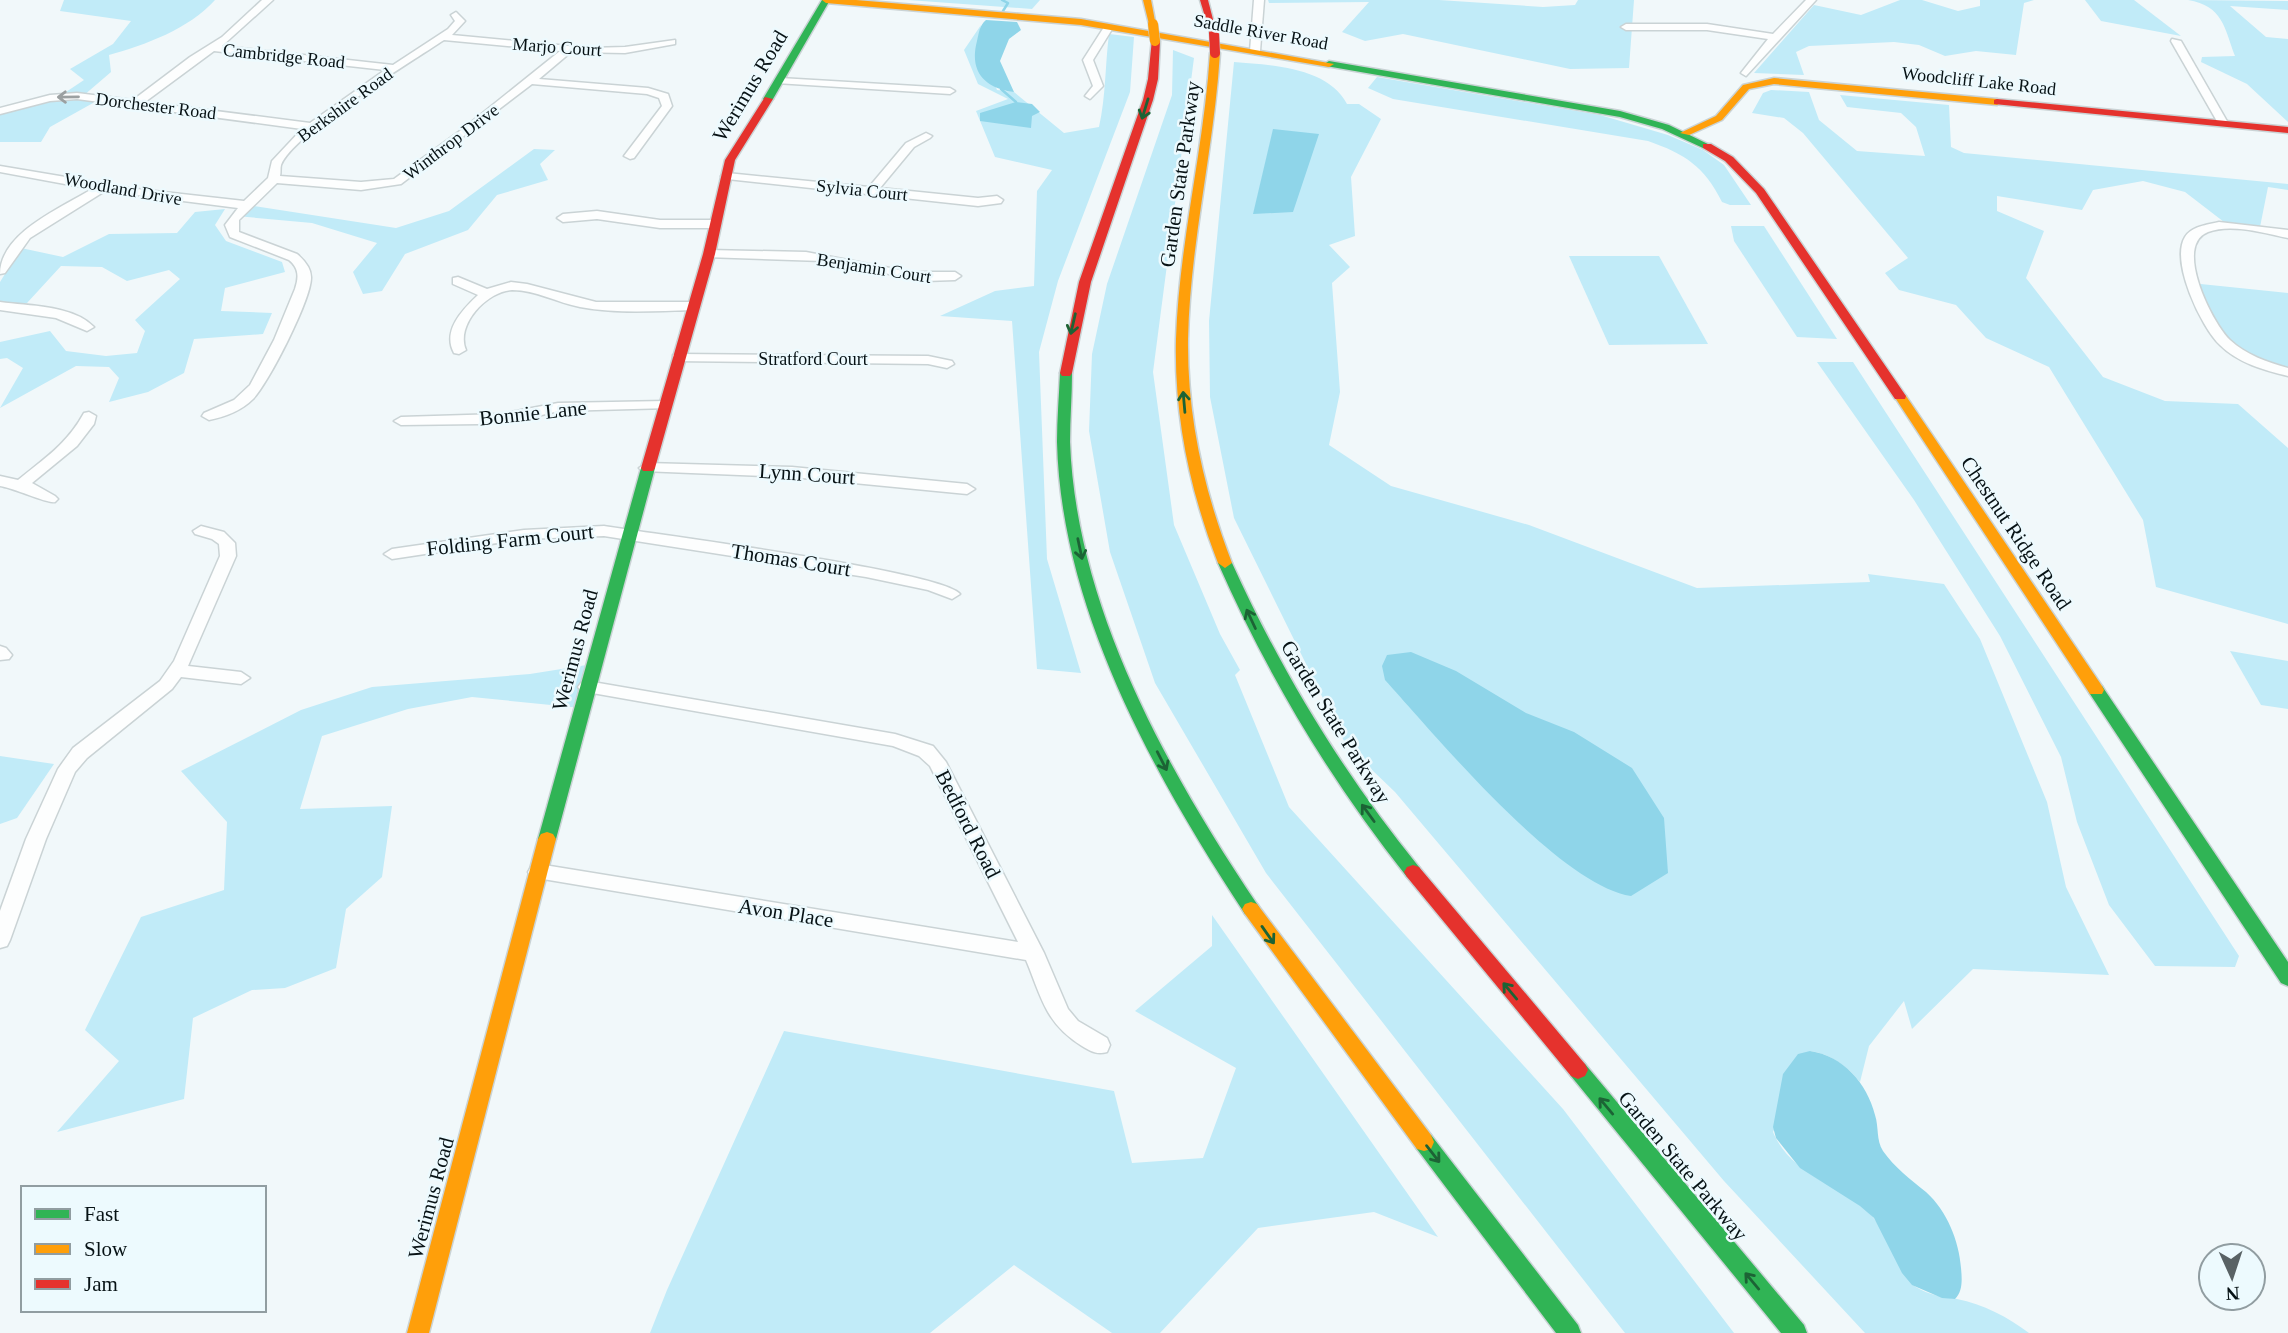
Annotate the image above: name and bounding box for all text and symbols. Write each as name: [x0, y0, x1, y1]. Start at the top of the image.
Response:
street label: Saddle River Road: [1192, 10, 1330, 54]
street label: Werimus Road: [708, 26, 793, 146]
street label: Marjo Court: [512, 34, 602, 60]
street label: Cambridge Road: [222, 40, 346, 72]
street label: Woodcliff Lake Road: [1901, 63, 2057, 99]
street label: Berkshire Road: [294, 64, 396, 146]
street label: Garden State Parkway: [1155, 79, 1205, 269]
street label: Dorchester Road: [94, 89, 218, 123]
one-way arrow: [57, 90, 80, 104]
one-way arrow: [1138, 97, 1151, 119]
street label: Winthrop Drive: [400, 100, 502, 184]
street label: Woodland Drive: [63, 169, 183, 209]
street label: Sylvia Court: [815, 175, 909, 205]
street label: Benjamin Court: [815, 249, 933, 287]
one-way arrow: [1066, 312, 1079, 335]
street label: Stratford Court: [758, 349, 868, 369]
one-way arrow: [1177, 392, 1190, 414]
street label: Bonnie Lane: [478, 395, 588, 431]
street label: Chestnut Ridge Road: [1956, 452, 2076, 615]
street label: Lynn Court: [758, 459, 856, 489]
street label: Folding Farm Court: [425, 519, 595, 561]
one-way arrow: [1074, 538, 1087, 560]
street label: Thomas Court: [729, 539, 853, 581]
street label: Werimus Road: [547, 586, 603, 713]
one-way arrow: [1243, 609, 1257, 630]
street label: Garden State Parkway: [1276, 636, 1396, 808]
one-way arrow: [1155, 750, 1169, 771]
street label: Bedford Road: [930, 766, 1006, 883]
one-way arrow: [1361, 804, 1375, 823]
street label: Avon Place: [737, 894, 835, 932]
one-way arrow: [1261, 925, 1275, 944]
one-way arrow: [1502, 983, 1517, 1001]
street label: Garden State Parkway: [1613, 1086, 1753, 1246]
one-way arrow: [1598, 1098, 1614, 1116]
street label: Werimus Road: [403, 1134, 459, 1261]
one-way arrow: [1426, 1145, 1441, 1163]
legend: [21, 1186, 266, 1312]
text: Fast: [84, 1202, 119, 1226]
text: Slow: [84, 1237, 128, 1261]
north arrow: [2197, 1242, 2267, 1312]
text: Jam: [84, 1272, 118, 1296]
one-way arrow: [1744, 1272, 1760, 1290]
text: N: [2225, 1283, 2240, 1304]

